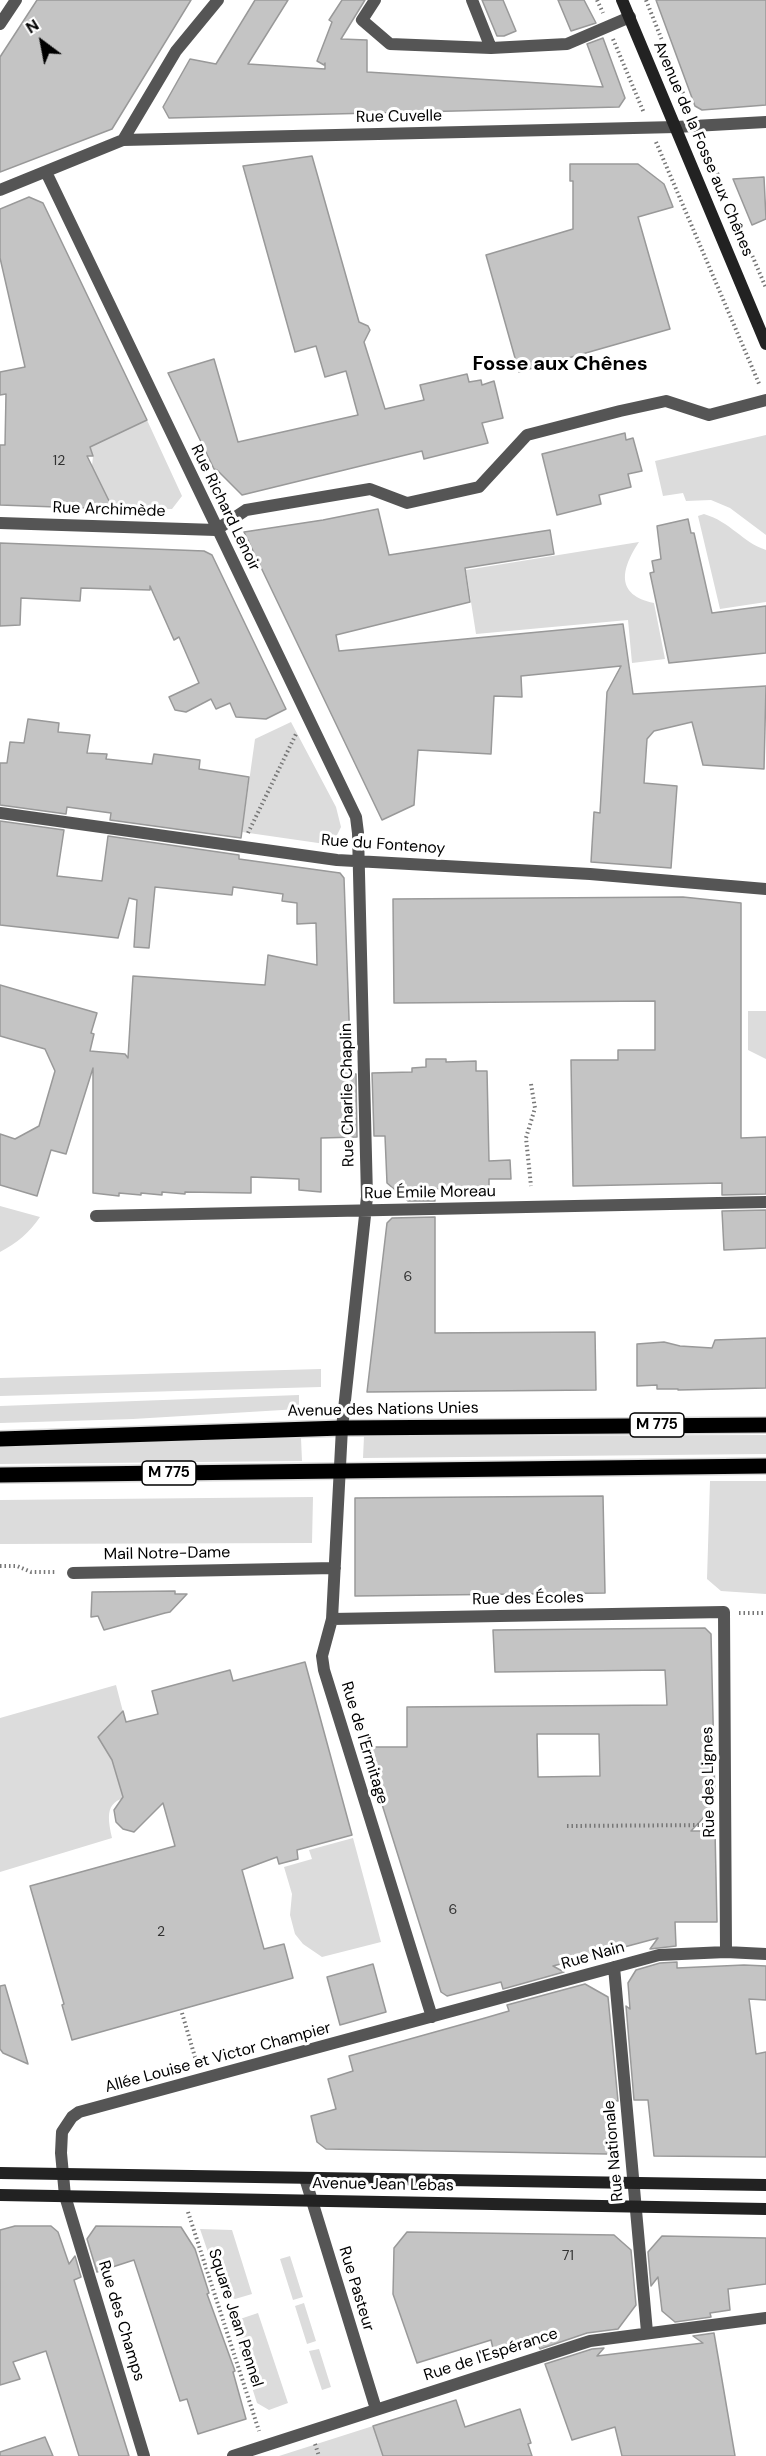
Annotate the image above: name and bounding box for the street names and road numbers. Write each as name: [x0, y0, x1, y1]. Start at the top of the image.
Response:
street label: Avenue de la Fosse aux Chênes: [649, 39, 757, 259]
street label: Rue Cuvelle: [356, 107, 442, 127]
street label: Rue Richard Lenoir: [186, 442, 264, 574]
street label: Rue Archimède: [52, 498, 166, 522]
street label: Rue du Fontenoy: [320, 831, 446, 859]
street label: Rue Charlie Chaplin: [337, 1023, 359, 1167]
street label: Rue Émile Moreau: [364, 1182, 496, 1204]
street label: Avenue des Nations Unies: [287, 1399, 479, 1421]
road number: M 775: [630, 1413, 684, 1437]
road number: M 775: [142, 1461, 196, 1485]
street label: Mail Notre-Dame: [103, 1543, 231, 1565]
street label: Rue des Écoles: [472, 1588, 584, 1610]
street label: Rue de l'Ermitage: [336, 1679, 392, 1807]
street label: Rue des Lignes: [698, 1726, 720, 1838]
street label: Rue Nain: [559, 1938, 627, 1974]
street label: Allée Louise et Victor Champier: [103, 2019, 333, 2097]
street label: Rue Nationale: [600, 2100, 628, 2202]
street label: Avenue Jean Lebas: [312, 2174, 454, 2196]
street label: Rue Pasteur: [334, 2244, 378, 2334]
street label: Square Jean Pennel: [204, 2246, 266, 2390]
street label: Rue des Champs: [94, 2258, 148, 2384]
street label: Rue de l'Espérance: [422, 2324, 560, 2386]

